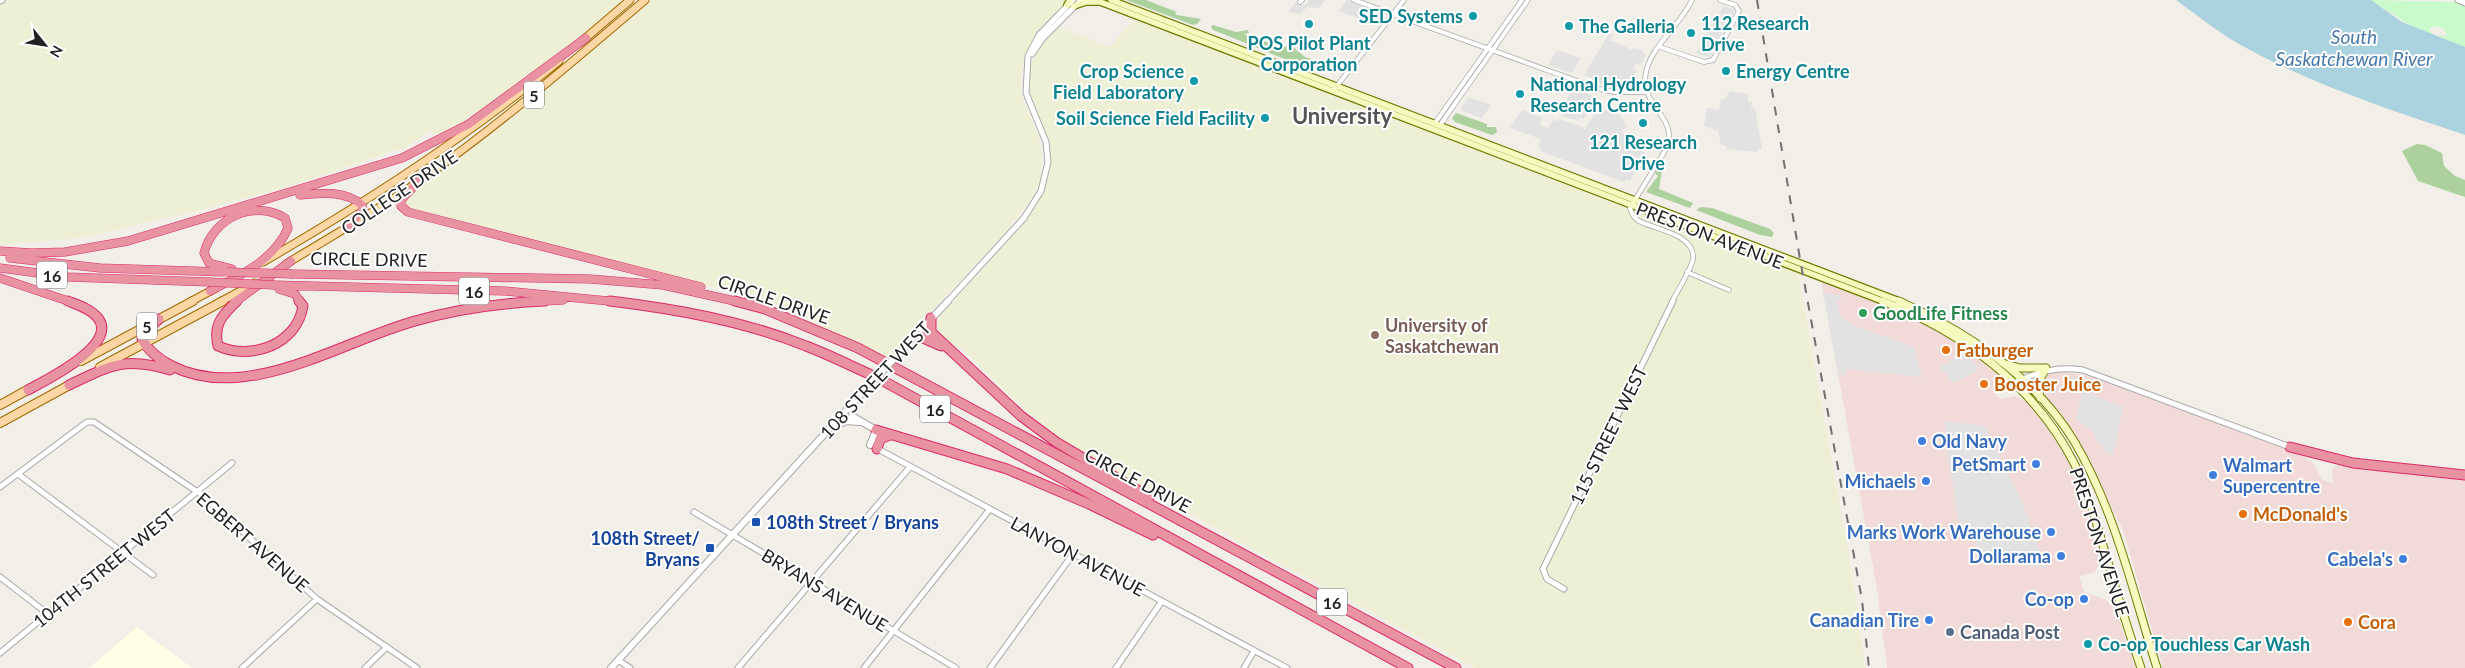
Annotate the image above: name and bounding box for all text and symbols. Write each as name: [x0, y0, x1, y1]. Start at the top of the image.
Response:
place label: SED Systems: [1359, 5, 1463, 27]
marker: SED Systems: [1467, 10, 1479, 22]
place label: 112 Research Drive: [1701, 12, 1809, 55]
place label: The Galleria: [1579, 15, 1675, 37]
marker: POS Pilot Plant Corporation: [1303, 18, 1315, 30]
north arrow: [20, 20, 70, 70]
marker: The Galleria: [1563, 20, 1575, 32]
water label: South Saskatchewan River: [2275, 25, 2433, 70]
marker: 112 Research Drive: [1685, 27, 1697, 39]
place label: POS Pilot Plant Corporation: [1248, 32, 1371, 75]
text: N: [47, 43, 67, 61]
place label: Crop Science Field Laboratory: [1053, 60, 1184, 103]
place label: Energy Centre: [1736, 60, 1850, 82]
marker: Energy Centre: [1720, 65, 1732, 77]
place label: National Hydrology Research Centre: [1530, 73, 1687, 116]
marker: Crop Science Field Laboratory: [1188, 75, 1200, 87]
road number: 5: [524, 82, 544, 108]
marker: National Hydrology Research Centre: [1514, 88, 1526, 100]
district label: University: [1292, 102, 1392, 129]
place label: Soil Science Field Facility: [1056, 107, 1255, 129]
marker: Soil Science Field Facility: [1259, 112, 1271, 124]
marker: 121 Research Drive: [1637, 117, 1649, 129]
place label: 121 Research Drive: [1589, 131, 1697, 174]
street label: COLLEGE DRIVE: [337, 145, 461, 239]
street label: PRESTON AVENUE: [1633, 197, 1787, 273]
street label: CIRCLE DRIVE: [310, 247, 428, 271]
road number: 16: [37, 262, 67, 288]
street label: CIRCLE DRIVE: [715, 270, 833, 328]
road number: 16: [459, 278, 489, 304]
place label: GoodLife Fitness: [1873, 302, 2008, 324]
marker: GoodLife Fitness: [1857, 307, 1869, 319]
road number: 5: [137, 312, 157, 340]
place label: University of Saskatchewan: [1385, 314, 1499, 357]
street label: 108 STREET WEST: [815, 317, 935, 443]
marker: University of Saskatchewan: [1369, 329, 1381, 341]
place label: Fatburger: [1956, 339, 2034, 361]
marker: Fatburger: [1940, 344, 1952, 356]
street label: 115 STREET WEST: [1565, 361, 1651, 508]
place label: Booster Juice: [1994, 373, 2101, 395]
marker: Booster Juice: [1978, 378, 1990, 390]
road number: 16: [920, 396, 950, 422]
place label: Old Navy: [1932, 430, 2008, 452]
marker: Old Navy: [1916, 435, 1928, 447]
street label: CIRCLE DRIVE: [1081, 443, 1195, 517]
place label: PetSmart: [1952, 453, 2026, 475]
place label: Walmart Supercentre: [2223, 454, 2320, 497]
marker: PetSmart: [2030, 458, 2042, 470]
street label: PRESTON AVENUE: [2065, 465, 2135, 619]
marker: Walmart Supercentre: [2207, 469, 2219, 481]
place label: Michaels: [1845, 470, 1916, 492]
marker: Michaels: [1920, 475, 1932, 487]
street label: EGBERT AVENUE: [192, 487, 314, 597]
place label: McDonald's: [2253, 503, 2348, 525]
street label: 104TH STREET WEST: [28, 504, 180, 632]
marker: McDonald's: [2237, 508, 2249, 520]
place label: 108th Street / Bryans: [766, 511, 939, 533]
street label: LANYON AVENUE: [1007, 511, 1149, 601]
marker: 108th Street / Bryans: [750, 516, 762, 528]
place label: Marks Work Warehouse: [1847, 521, 2041, 543]
marker: Marks Work Warehouse: [2045, 526, 2057, 538]
place label: 108th Street/ Bryans: [591, 527, 700, 570]
marker: 108th Street/ Bryans: [704, 542, 716, 554]
street label: BRYANS AVENUE: [758, 544, 892, 636]
place label: Dollarama: [1969, 545, 2051, 567]
place label: Cabela's: [2327, 548, 2393, 570]
marker: Dollarama: [2055, 550, 2067, 562]
marker: Cabela's: [2397, 553, 2409, 565]
road number: 16: [1317, 588, 1347, 616]
place label: Co-op: [2025, 588, 2074, 610]
marker: Co-op: [2078, 593, 2090, 605]
place label: Canadian Tire: [1809, 609, 1919, 631]
place label: Cora: [2358, 611, 2396, 633]
marker: Canadian Tire: [1923, 614, 1935, 626]
marker: Cora: [2342, 616, 2354, 628]
place label: Canada Post: [1960, 621, 2060, 643]
marker: Canada Post: [1944, 626, 1956, 638]
place label: Co-op Touchless Car Wash: [2098, 633, 2310, 655]
marker: Co-op Touchless Car Wash: [2082, 638, 2094, 650]

